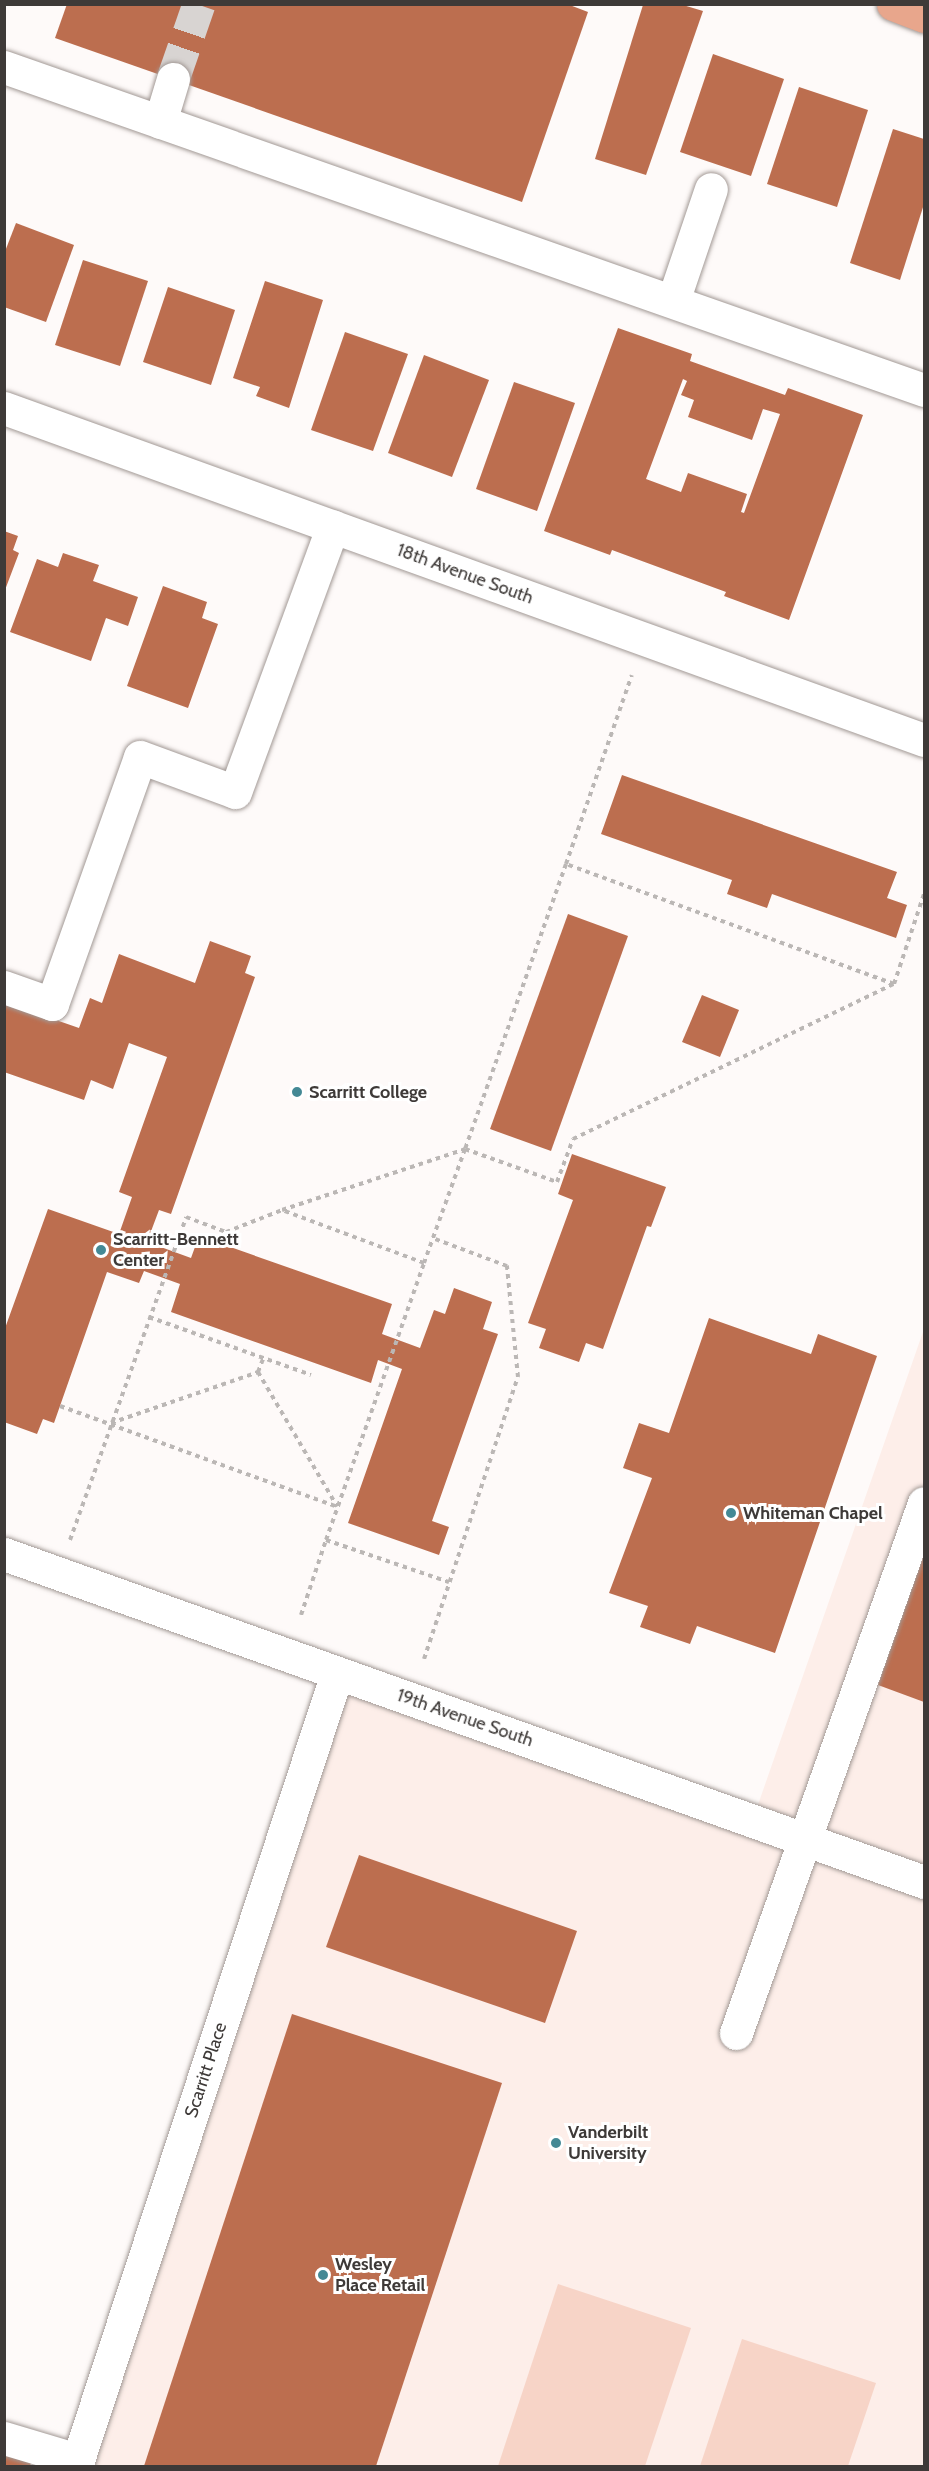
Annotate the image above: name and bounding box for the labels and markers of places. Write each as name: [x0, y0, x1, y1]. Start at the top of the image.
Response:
place label: Scarritt College: [309, 1081, 427, 1103]
marker: Scarritt College: [290, 1085, 304, 1099]
place label: Scarritt-Bennett Center: [113, 1229, 239, 1272]
marker: Scarritt-Bennett Center: [94, 1243, 108, 1257]
place label: Whiteman Chapel: [743, 1502, 883, 1524]
marker: Whiteman Chapel: [724, 1506, 738, 1520]
place label: Vanderbilt University: [568, 2122, 648, 2164]
marker: Vanderbilt University: [549, 2136, 563, 2150]
place label: Wesley Place Retail: [335, 2254, 425, 2296]
marker: Wesley Place Retail: [316, 2268, 330, 2282]

